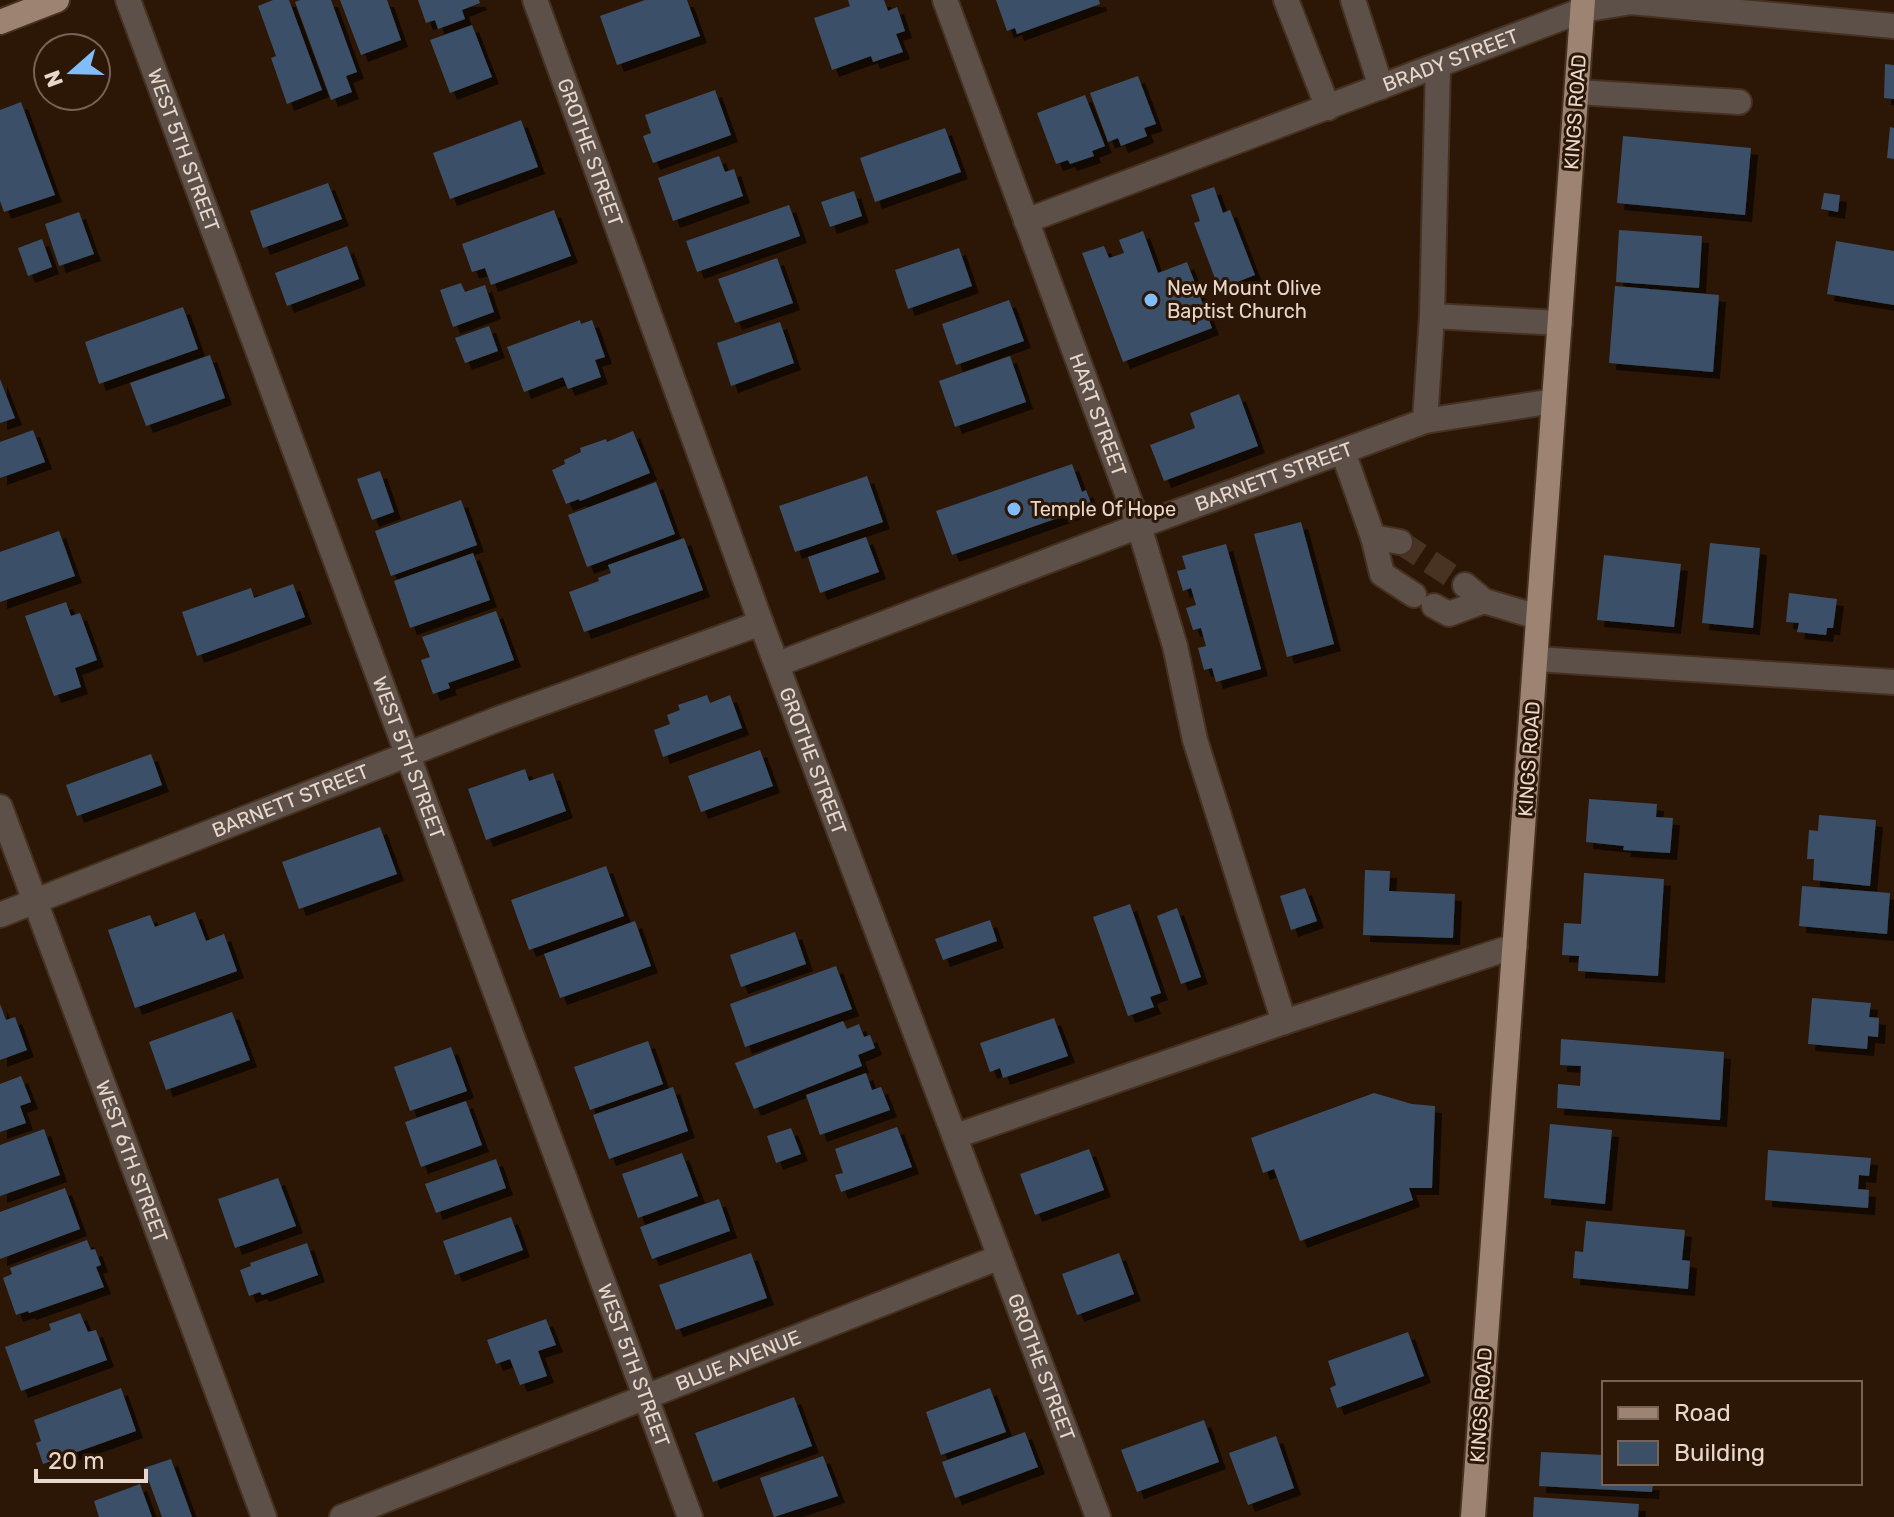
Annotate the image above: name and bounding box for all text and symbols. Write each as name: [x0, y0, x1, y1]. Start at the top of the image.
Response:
street label: BRADY STREET: [1379, 23, 1522, 97]
north arrow: [32, 32, 112, 112]
street label: KINGS ROAD: [1559, 53, 1591, 171]
street label: WEST 5TH STREET: [142, 65, 225, 235]
text: N: [38, 67, 69, 91]
street label: GROTHE STREET: [552, 75, 628, 230]
place label: New Mount Olive Baptist Church: [1167, 276, 1322, 323]
marker: New Mount Olive Baptist Church: [1142, 291, 1160, 309]
street label: HART STREET: [1064, 350, 1132, 480]
street label: BARNETT STREET: [1192, 436, 1356, 516]
place label: Temple Of Hope: [1030, 497, 1176, 521]
marker: Temple Of Hope: [1005, 500, 1023, 518]
street label: WEST 5TH STREET: [368, 673, 450, 843]
street label: GROTHE STREET: [774, 684, 852, 838]
street label: KINGS ROAD: [1513, 700, 1545, 818]
street label: BARNETT STREET: [209, 759, 372, 842]
street label: WEST 6TH STREET: [91, 1077, 173, 1246]
street label: WEST 5TH STREET: [593, 1281, 675, 1450]
street label: GROTHE STREET: [1003, 1290, 1080, 1445]
street label: BLUE AVENUE: [672, 1325, 804, 1396]
street label: KINGS ROAD: [1465, 1346, 1497, 1464]
legend: [1602, 1381, 1862, 1485]
text: Road: [1674, 1399, 1731, 1427]
scale bar: [36, 1433, 146, 1483]
text: Building: [1674, 1439, 1765, 1467]
text: 20 m: [48, 1447, 105, 1475]

